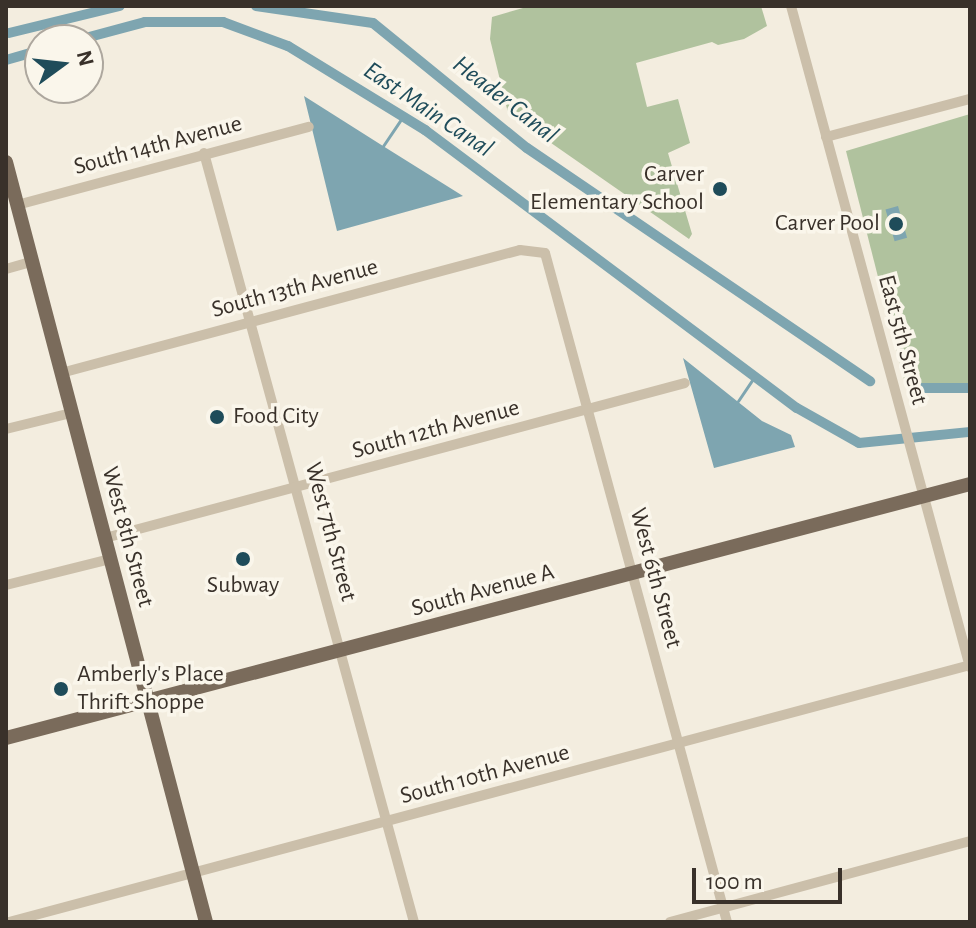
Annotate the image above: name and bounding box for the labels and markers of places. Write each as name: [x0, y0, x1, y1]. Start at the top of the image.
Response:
place label: Carver Elementary School: [530, 161, 704, 217]
marker: Carver Elementary School: [711, 180, 729, 198]
place label: Carver Pool: [775, 210, 880, 238]
marker: Carver Pool: [887, 215, 905, 233]
place label: Food City: [233, 403, 319, 431]
marker: Food City: [208, 408, 226, 426]
marker: Subway: [234, 550, 252, 568]
place label: Subway: [207, 572, 279, 600]
place label: Amberly's Place Thrift Shoppe: [77, 661, 224, 717]
marker: Amberly's Place Thrift Shoppe: [52, 680, 70, 698]

